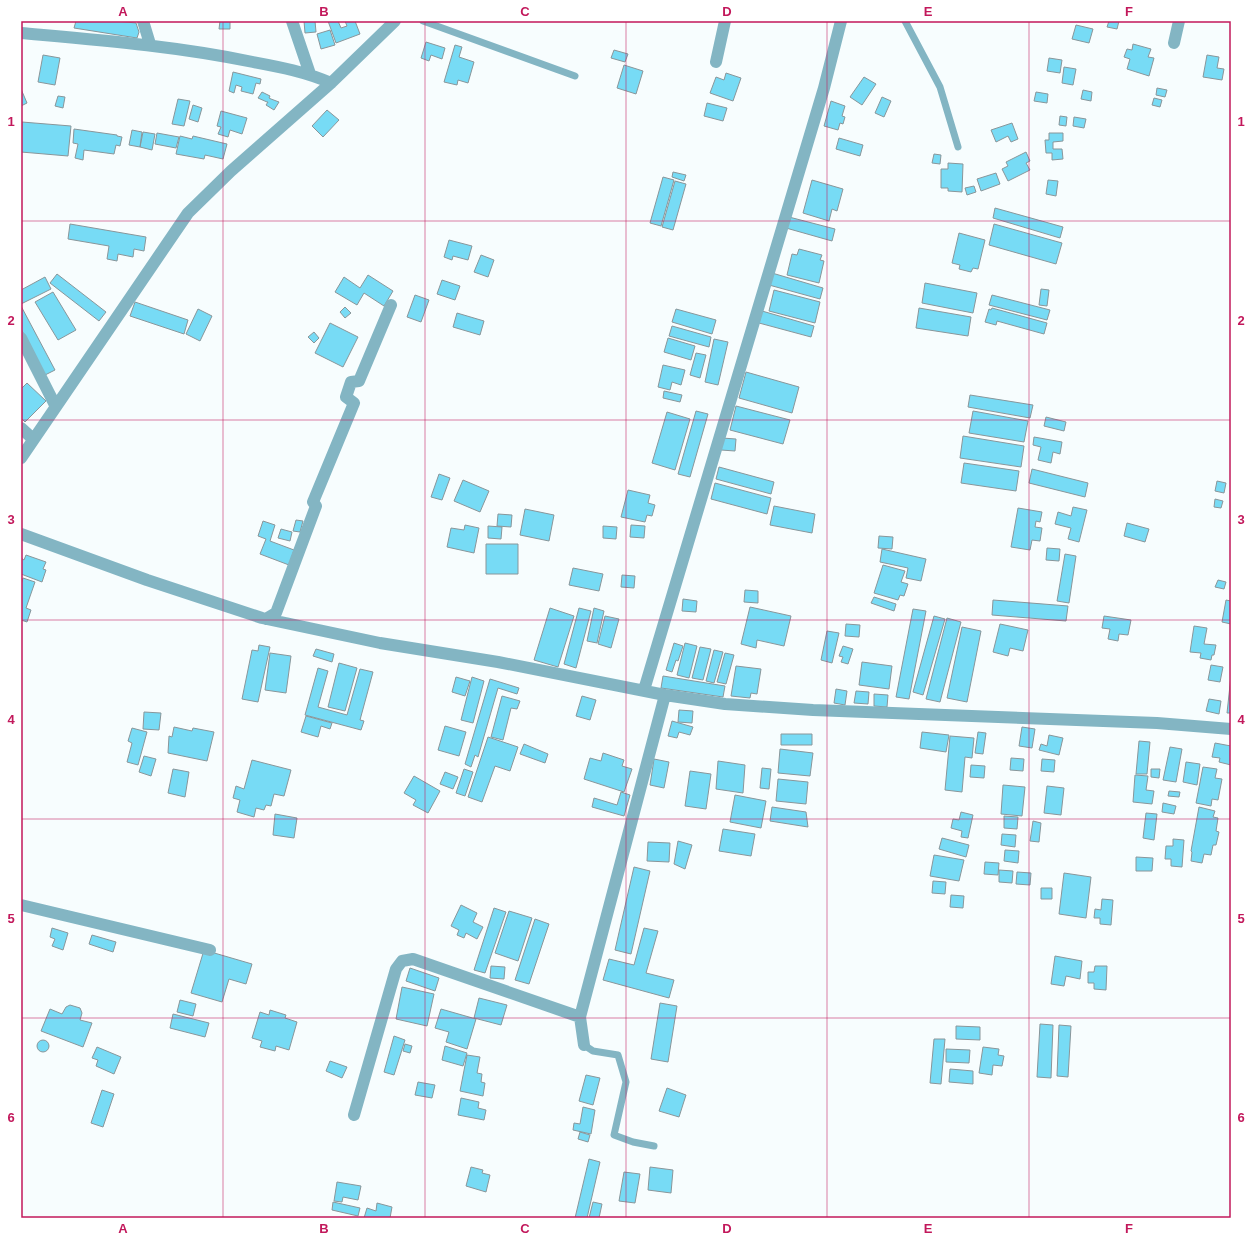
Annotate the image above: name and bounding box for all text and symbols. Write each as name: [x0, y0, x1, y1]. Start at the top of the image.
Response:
text: A: [118, 4, 128, 19]
text: B: [319, 4, 329, 19]
text: C: [520, 4, 530, 19]
text: D: [722, 4, 732, 19]
text: E: [924, 4, 933, 19]
text: F: [1125, 4, 1133, 19]
text: 1: [7, 114, 15, 129]
text: 1: [1237, 114, 1245, 129]
text: 2: [7, 313, 15, 328]
text: 2: [1237, 313, 1245, 328]
text: 3: [7, 512, 15, 527]
text: 3: [1237, 512, 1245, 527]
text: 4: [7, 712, 15, 727]
text: 4: [1237, 712, 1245, 727]
text: 5: [7, 911, 15, 926]
text: 5: [1237, 911, 1245, 926]
text: 6: [7, 1110, 15, 1125]
text: 6: [1237, 1110, 1245, 1125]
text: A: [118, 1221, 128, 1236]
text: B: [319, 1221, 329, 1236]
text: C: [520, 1221, 530, 1236]
text: D: [722, 1221, 732, 1236]
text: E: [924, 1221, 933, 1236]
text: F: [1125, 1221, 1133, 1236]

